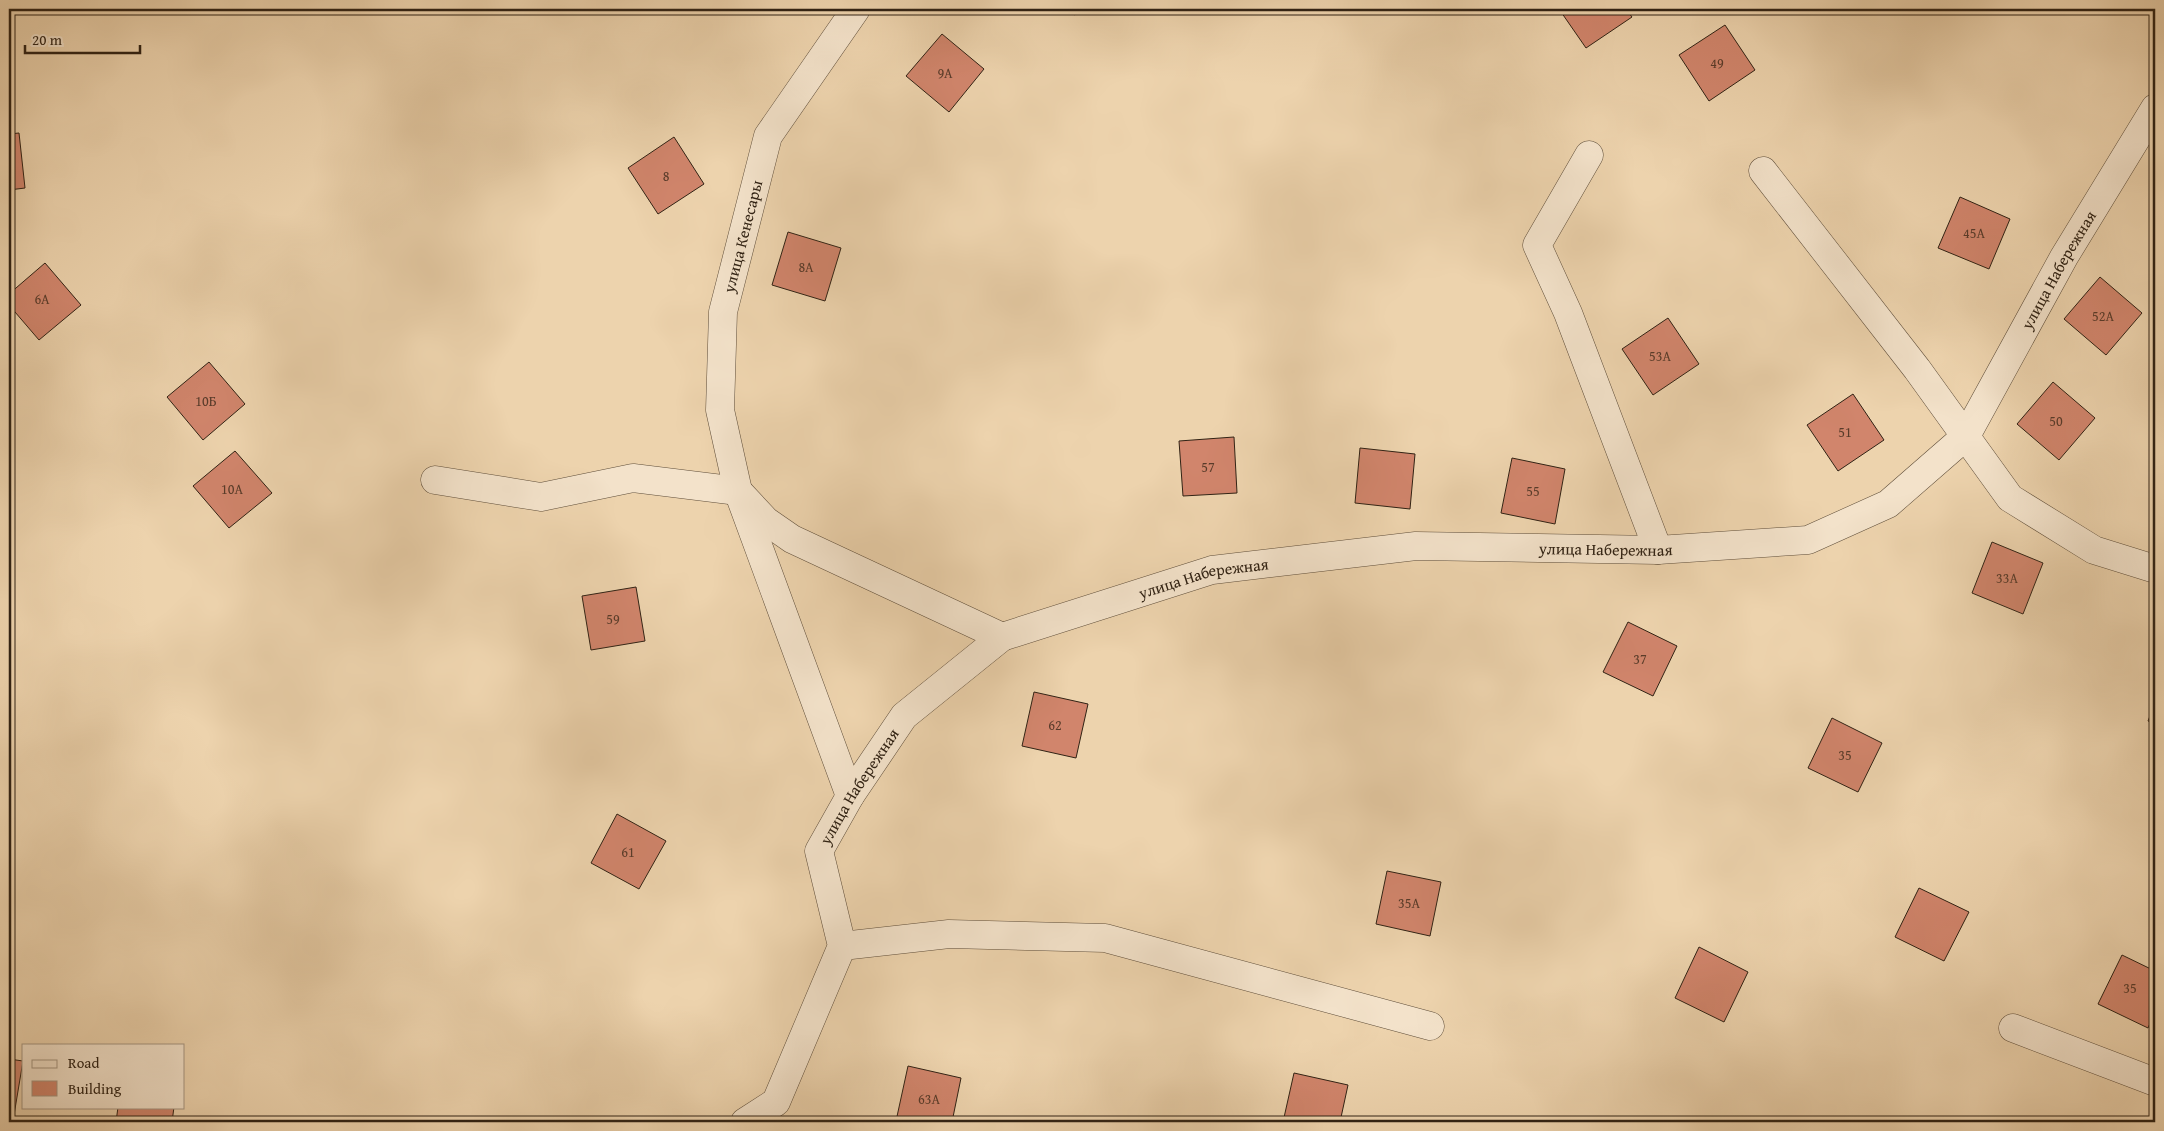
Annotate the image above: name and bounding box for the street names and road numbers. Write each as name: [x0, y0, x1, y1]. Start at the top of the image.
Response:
street label: улица Кенесары: [716, 177, 768, 296]
street label: улица Набережная: [2014, 206, 2102, 335]
street label: улица Набережная: [1538, 536, 1673, 562]
street label: улица Набережная: [1134, 551, 1270, 605]
street label: улица Набережная: [813, 723, 905, 850]

